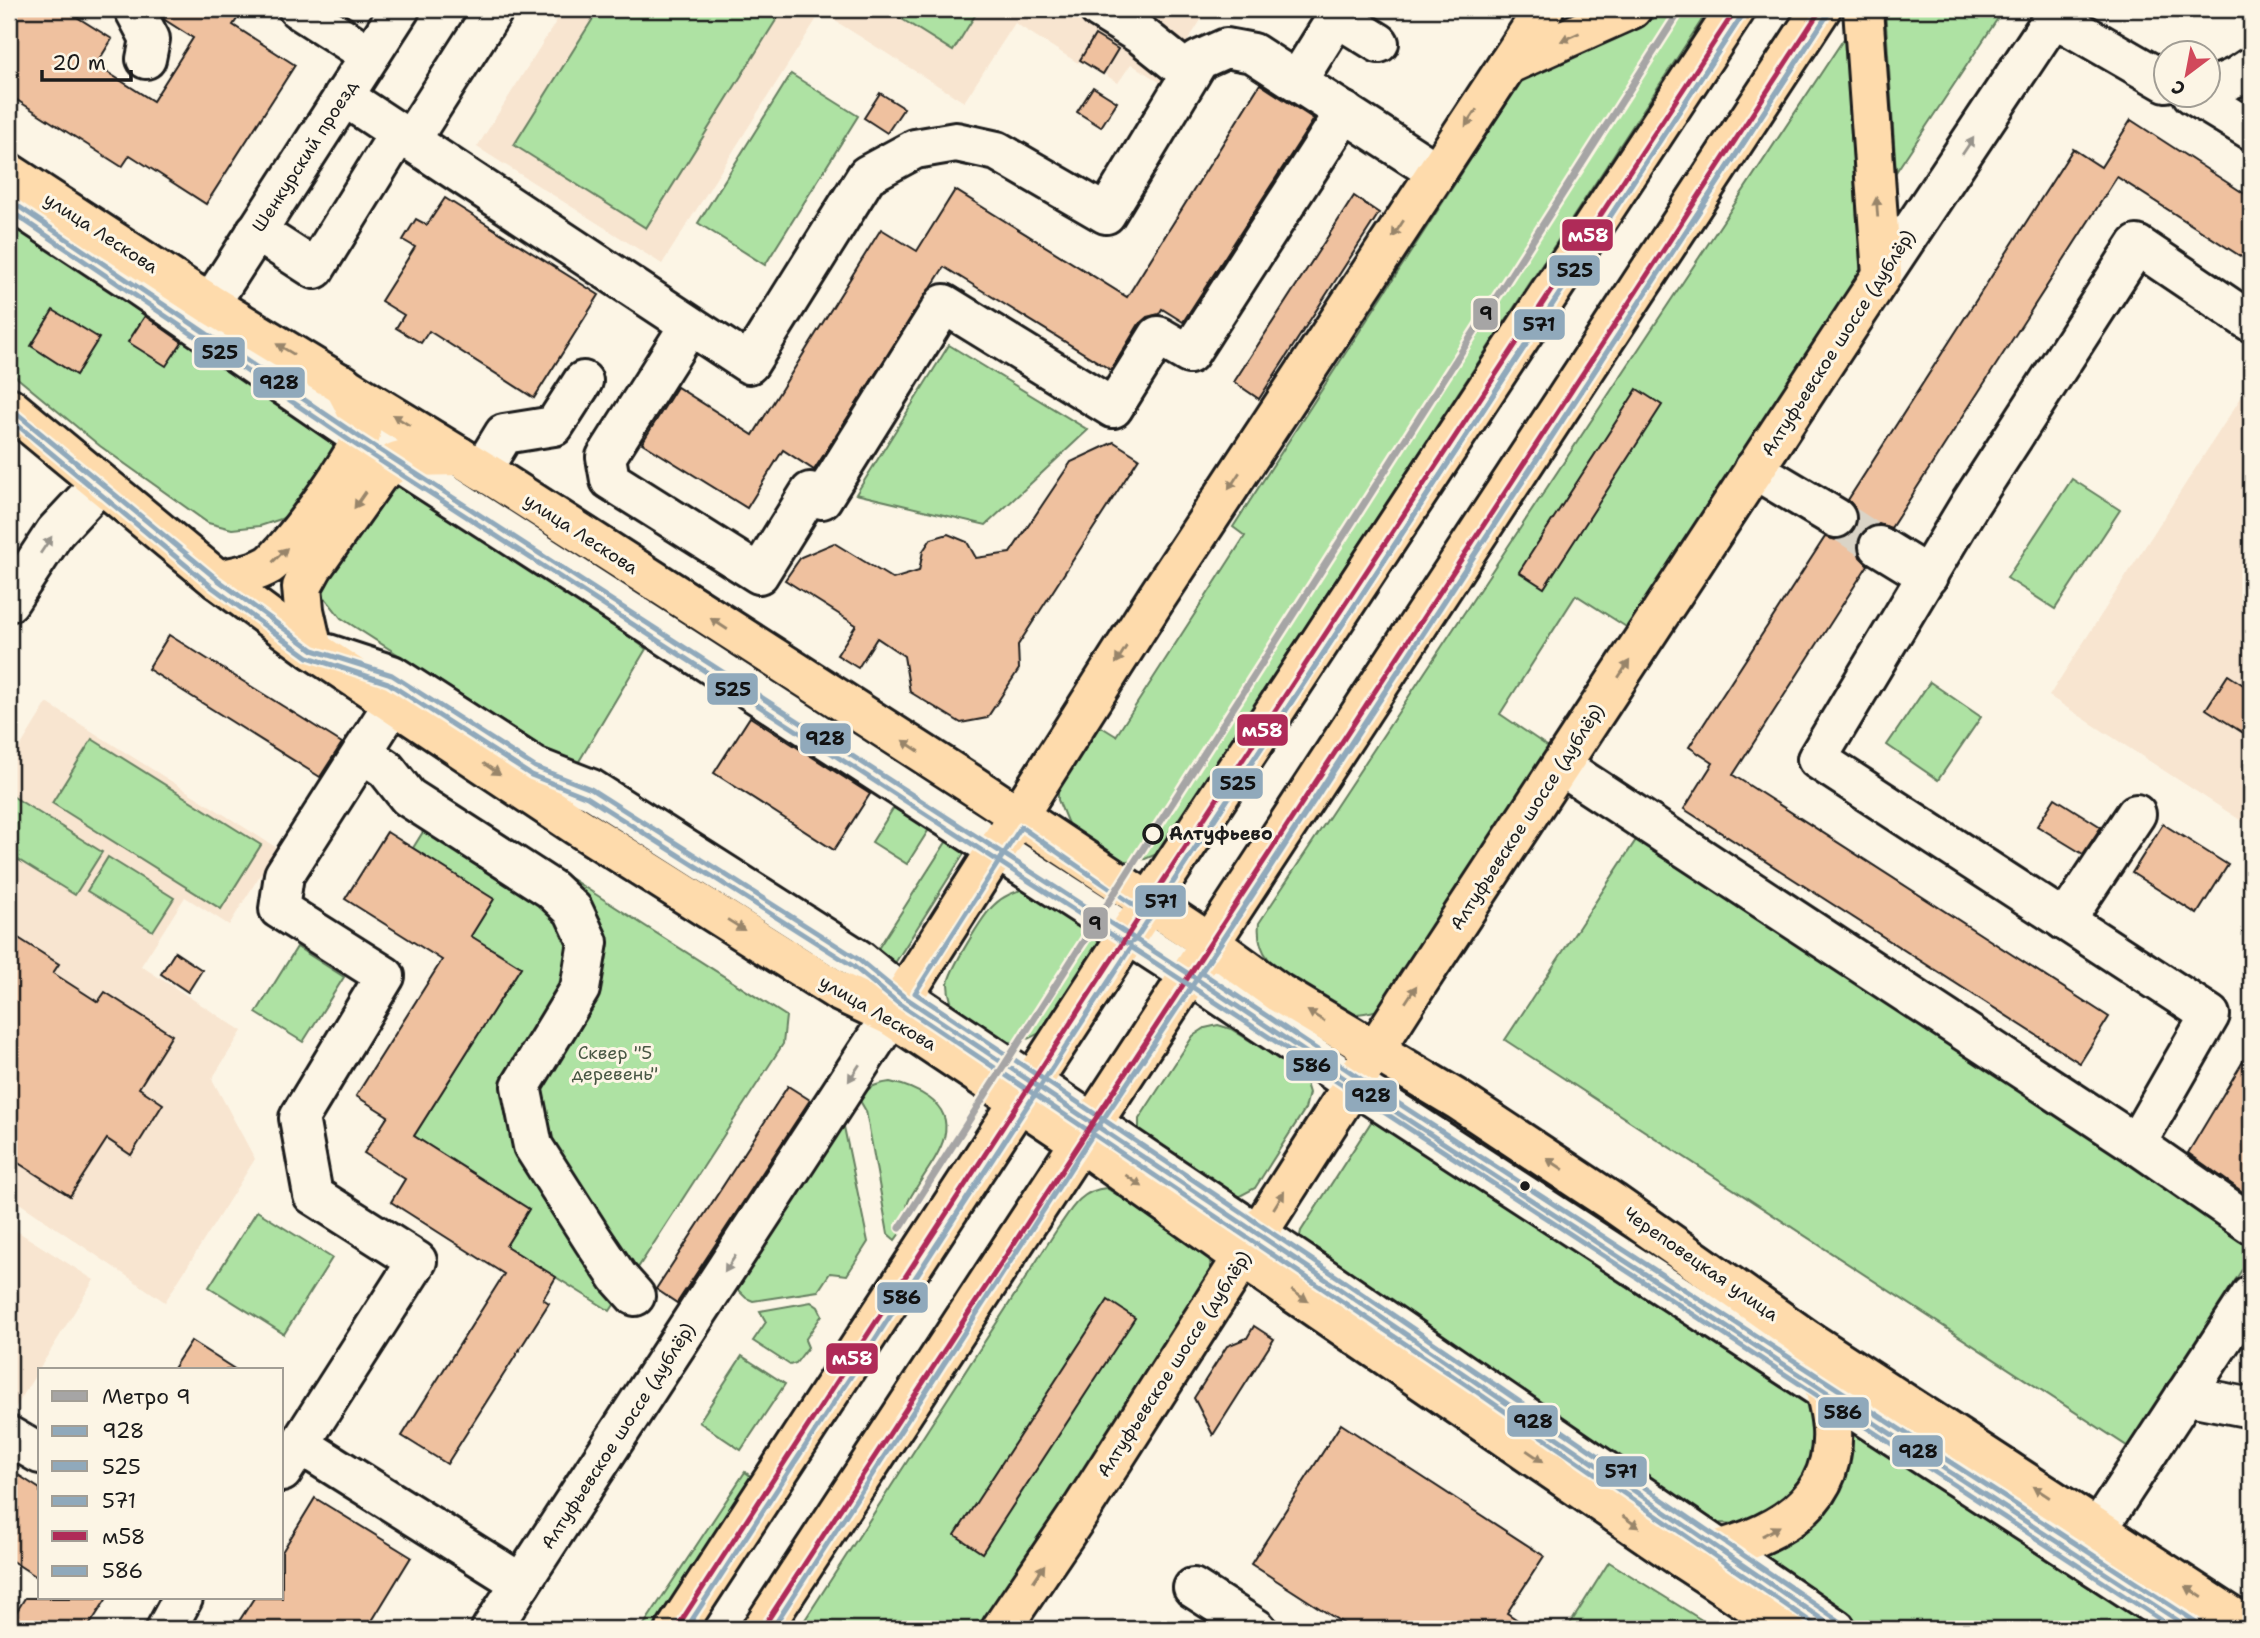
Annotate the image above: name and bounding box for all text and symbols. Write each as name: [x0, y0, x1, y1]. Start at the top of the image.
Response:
one-way arrow: [1560, 31, 1580, 43]
scale bar: [42, 38, 131, 82]
north arrow: [2152, 38, 2222, 108]
text: 20 m: [52, 49, 106, 77]
text: С: [2167, 74, 2190, 102]
street label: Шенкурский проезд: [247, 75, 364, 237]
one-way arrow: [1464, 109, 1478, 127]
one-way arrow: [1961, 137, 1975, 155]
street label: улица Лескова: [39, 187, 163, 279]
one-way arrow: [1872, 195, 1883, 217]
line badge: м58: [1561, 218, 1614, 252]
one-way arrow: [1392, 219, 1405, 238]
text: м58: [1568, 223, 1608, 248]
street label: Алтуфьевское шоссе (дублёр): [1756, 225, 1920, 461]
line badge: 525: [1548, 254, 1601, 287]
text: 525: [1557, 258, 1593, 283]
line badge: 9: [1472, 297, 1499, 331]
text: 9: [1479, 301, 1493, 326]
line badge: 571: [1513, 308, 1566, 341]
text: 571: [1523, 312, 1555, 337]
line badge: 525: [193, 336, 246, 369]
text: 525: [202, 340, 238, 365]
one-way arrow: [275, 343, 294, 355]
line badge: 928: [252, 366, 306, 399]
text: 928: [259, 370, 299, 395]
one-way arrow: [392, 414, 411, 427]
one-way arrow: [1227, 472, 1241, 490]
street label: улица Лескова: [519, 488, 643, 580]
one-way arrow: [353, 491, 367, 509]
one-way arrow: [40, 536, 53, 555]
one-way arrow: [271, 547, 288, 563]
one-way arrow: [710, 618, 729, 631]
one-way arrow: [1114, 645, 1127, 664]
one-way arrow: [1618, 659, 1631, 679]
line badge: 525: [706, 672, 759, 706]
text: 525: [715, 677, 751, 702]
street label: Алтуфьевское шоссе (дублёр): [1445, 699, 1609, 935]
line badge: м58: [1236, 713, 1289, 747]
text: м58: [1242, 718, 1282, 743]
line badge: 928: [799, 722, 852, 755]
text: 928: [805, 726, 845, 751]
one-way arrow: [902, 740, 921, 753]
one-way arrow: [483, 763, 502, 776]
line badge: 525: [1211, 767, 1264, 800]
text: 525: [1220, 771, 1256, 796]
place label: Алтуфьево: [1169, 822, 1273, 846]
marker: Алтуфьево: [1143, 824, 1163, 844]
line badge: 571: [1134, 884, 1187, 918]
text: 571: [1145, 889, 1177, 914]
line badge: 9: [1082, 906, 1109, 940]
text: 9: [1088, 911, 1102, 936]
one-way arrow: [726, 919, 745, 932]
street label: улица Лескова: [815, 970, 941, 1056]
one-way arrow: [1405, 985, 1418, 1004]
one-way arrow: [1307, 1009, 1326, 1022]
park label: Сквер "5 деревень": [572, 1041, 658, 1086]
line badge: 586: [1285, 1049, 1339, 1082]
text: 586: [1293, 1053, 1331, 1078]
one-way arrow: [847, 1063, 860, 1083]
line badge: 928: [1344, 1079, 1398, 1113]
text: 928: [1351, 1083, 1391, 1108]
one-way arrow: [1546, 1157, 1564, 1171]
one-way arrow: [1125, 1174, 1143, 1188]
unlabelled marker: [1518, 1179, 1532, 1193]
one-way arrow: [1273, 1191, 1286, 1210]
street label: Череповецкая улица: [1619, 1201, 1783, 1327]
street label: Алтуфьевское шоссе (дублёр): [1092, 1246, 1256, 1482]
one-way arrow: [724, 1255, 737, 1274]
line badge: 586: [876, 1281, 929, 1314]
text: 586: [883, 1285, 921, 1310]
one-way arrow: [1290, 1289, 1309, 1302]
street label: Алтуфьевское шоссе (дублёр): [536, 1318, 700, 1554]
line badge: м58: [825, 1342, 879, 1375]
text: м58: [832, 1346, 872, 1371]
legend: [38, 1368, 284, 1600]
text: Метро 9: [102, 1383, 191, 1411]
line badge: 586: [1817, 1396, 1870, 1429]
text: 586: [1824, 1400, 1862, 1425]
line badge: 928: [1506, 1404, 1559, 1438]
text: 928: [1513, 1409, 1553, 1434]
text: 928: [102, 1417, 144, 1445]
line badge: 928: [1891, 1434, 1944, 1468]
text: 928: [1898, 1439, 1938, 1464]
one-way arrow: [1526, 1449, 1544, 1463]
text: 525: [102, 1453, 141, 1481]
line badge: 571: [1595, 1455, 1648, 1488]
text: 571: [1605, 1459, 1637, 1484]
one-way arrow: [2032, 1485, 2050, 1499]
text: 571: [102, 1487, 136, 1515]
one-way arrow: [1622, 1515, 1640, 1529]
text: м58: [102, 1523, 145, 1551]
one-way arrow: [1761, 1525, 1781, 1536]
text: 586: [102, 1557, 143, 1585]
one-way arrow: [1032, 1563, 1045, 1582]
one-way arrow: [2185, 1585, 2203, 1599]

